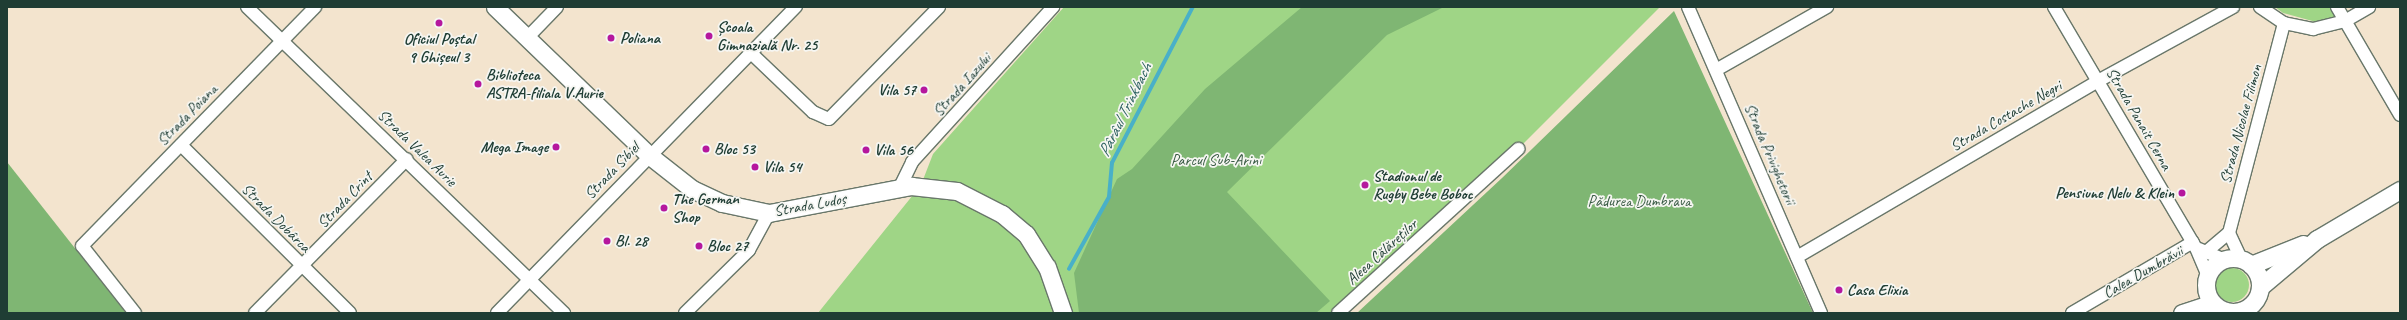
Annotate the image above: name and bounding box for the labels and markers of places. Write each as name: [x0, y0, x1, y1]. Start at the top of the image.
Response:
place label: Școala Gimnazială Nr. 25: [717, 17, 817, 55]
marker: Oficiul Poștal 9 Ghișeul 3: [434, 18, 444, 28]
place label: Poliana: [620, 28, 660, 48]
place label: Oficiul Poștal 9 Ghișeul 3: [404, 29, 474, 67]
marker: Școala Gimnazială Nr. 25: [704, 31, 714, 41]
marker: Poliana: [605, 32, 617, 44]
place label: Biblioteca ASTRA-filiala V.Aurie: [486, 65, 603, 103]
marker: Biblioteca ASTRA-filiala V.Aurie: [473, 79, 483, 89]
place label: Vila 57: [878, 80, 916, 100]
marker: Vila 57: [919, 85, 929, 95]
place label: Mega Image: [481, 137, 548, 157]
place label: Bloc 53: [714, 139, 755, 159]
place label: Vila 56: [874, 140, 913, 160]
marker: Mega Image: [551, 142, 561, 152]
marker: Bloc 53: [701, 144, 711, 154]
marker: Vila 56: [861, 145, 871, 155]
place label: Vila 54: [763, 157, 801, 177]
marker: Vila 54: [750, 162, 760, 172]
place label: Stadionul de Rugby Bebe Boboc: [1373, 166, 1472, 204]
marker: Stadionul de Rugby Bebe Boboc: [1360, 180, 1370, 190]
place label: Pensiune Nelu & Klein: [2055, 183, 2174, 203]
marker: Pensiune Nelu & Klein: [2177, 188, 2187, 198]
place label: The German Shop: [672, 189, 739, 227]
marker: The German Shop: [659, 203, 669, 213]
place label: Bl. 28: [615, 231, 648, 251]
marker: Bl. 28: [602, 236, 612, 246]
place label: Bloc 27: [707, 236, 748, 256]
marker: Bloc 27: [694, 241, 704, 251]
place label: Casa Elixia: [1847, 280, 1908, 300]
marker: Casa Elixia: [1834, 285, 1844, 295]

